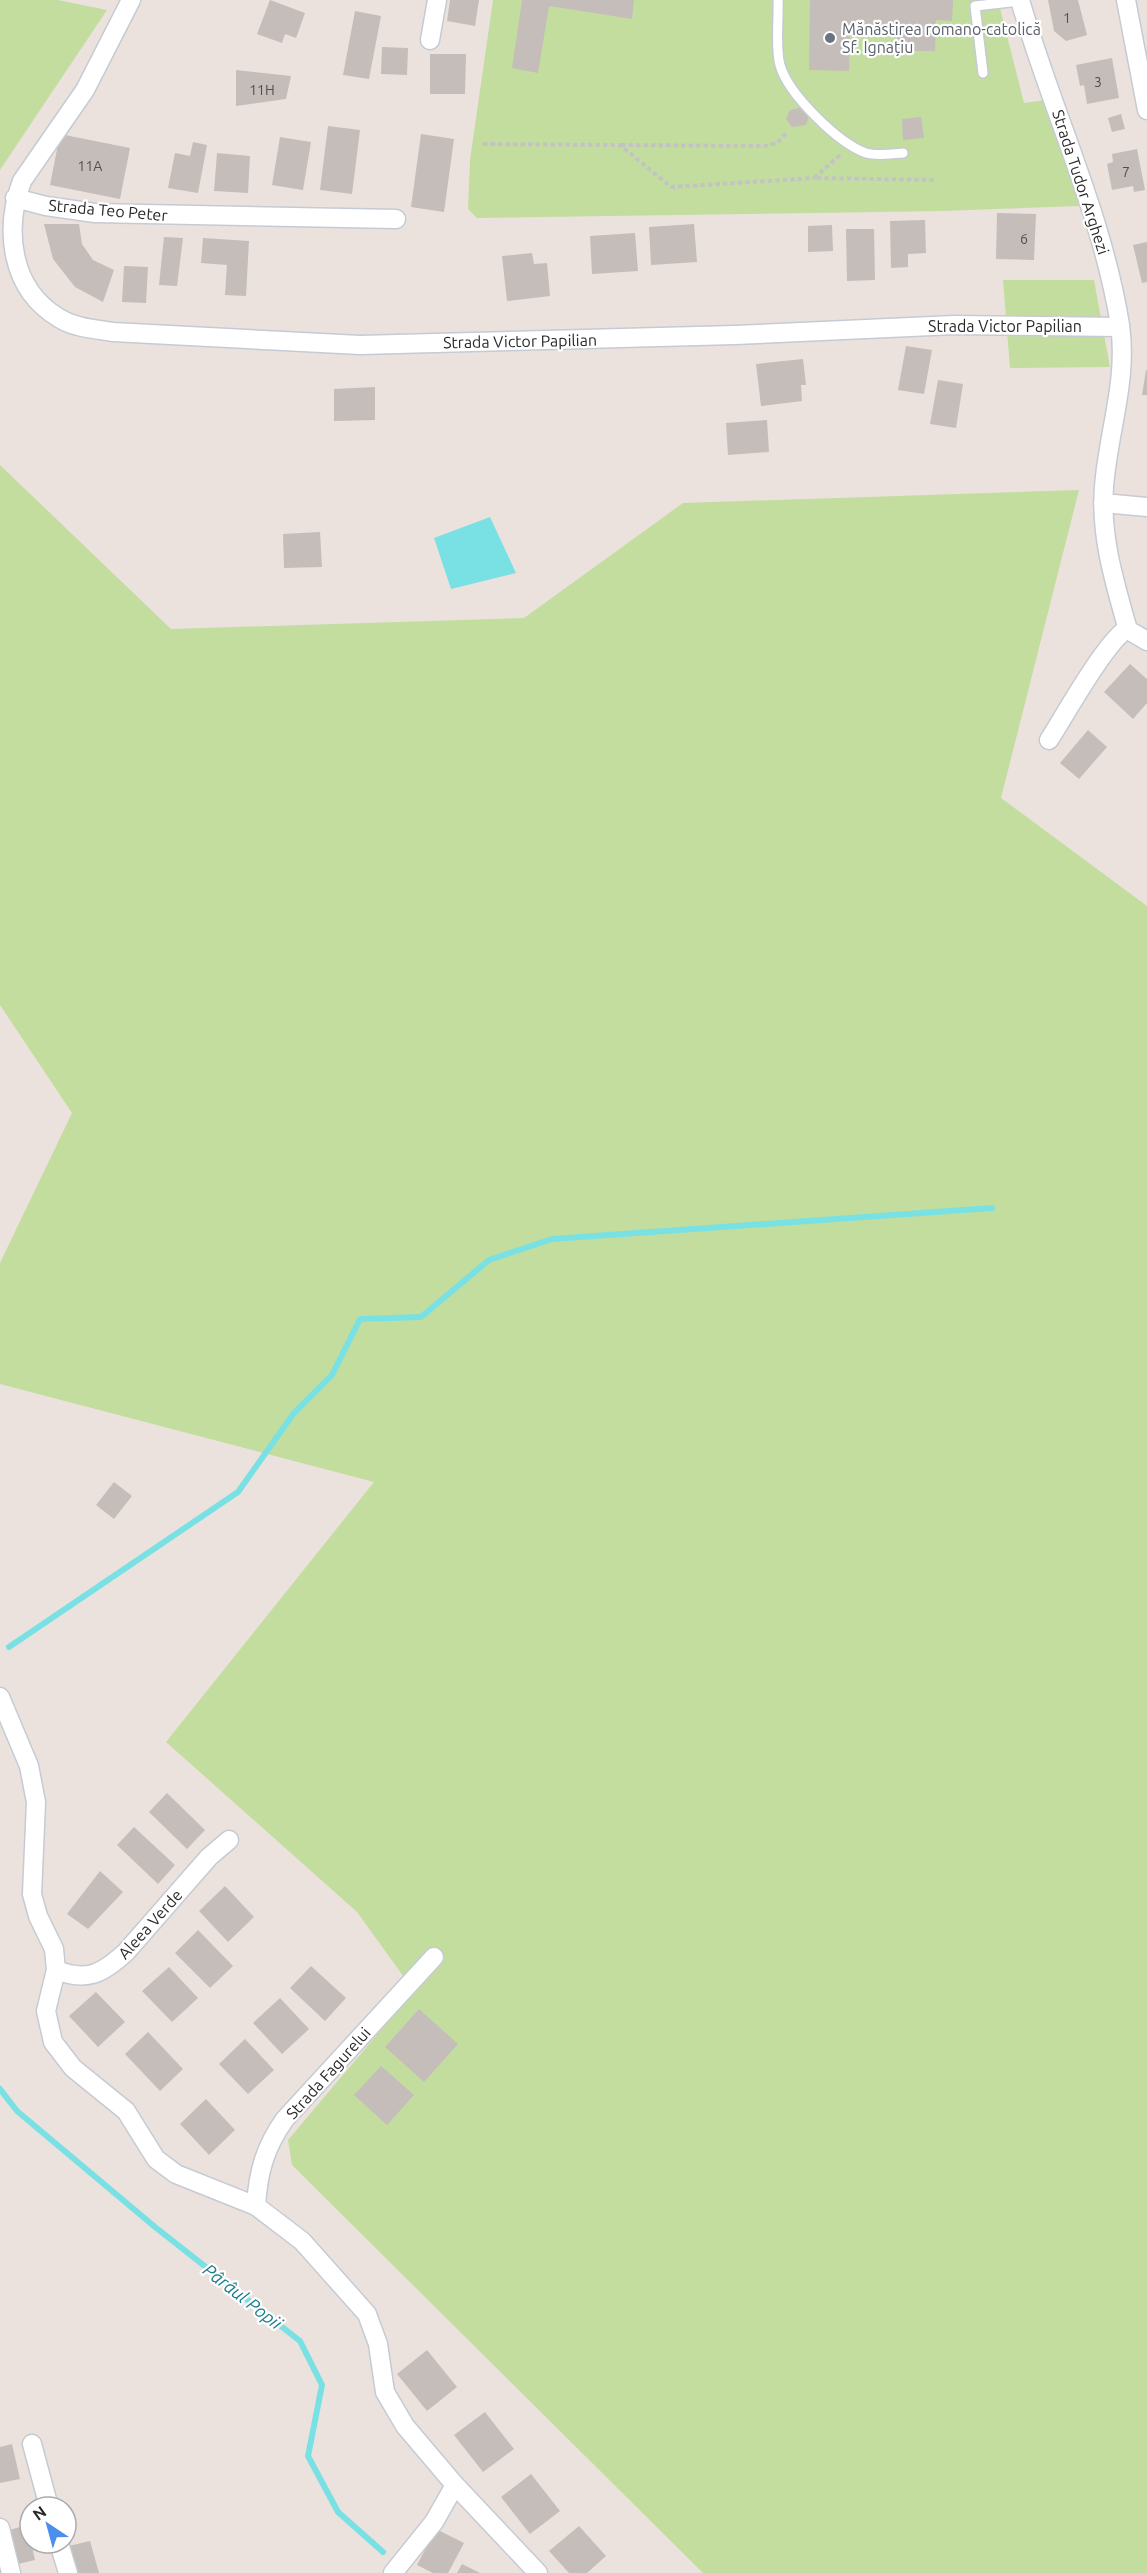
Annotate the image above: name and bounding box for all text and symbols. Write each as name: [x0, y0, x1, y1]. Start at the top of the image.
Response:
house number: 1: [1063, 10, 1071, 26]
place label: Mănăstirea romano-catolică Sf. Ignațiu: [842, 20, 1041, 56]
marker: Mănăstirea romano-catolică Sf. Ignațiu: [823, 31, 837, 45]
house number: 3: [1094, 74, 1102, 90]
house number: 11H: [249, 82, 275, 98]
street label: Strada Tudor Arghezi: [1049, 107, 1113, 257]
house number: 11A: [78, 158, 102, 174]
house number: 7: [1122, 164, 1130, 180]
street label: Strada Teo Peter: [48, 196, 168, 224]
house number: 6: [1020, 231, 1028, 247]
street label: Strada Victor Papilian: [928, 317, 1082, 335]
street label: Strada Victor Papilian: [443, 331, 597, 351]
street label: Aleea Verde: [114, 1886, 186, 1962]
street label: Strada Fagurelui: [282, 2024, 374, 2122]
water label: Pârâul Popii: [200, 2259, 287, 2333]
north arrow: [18, 2495, 78, 2555]
text: N: [29, 2502, 49, 2524]

